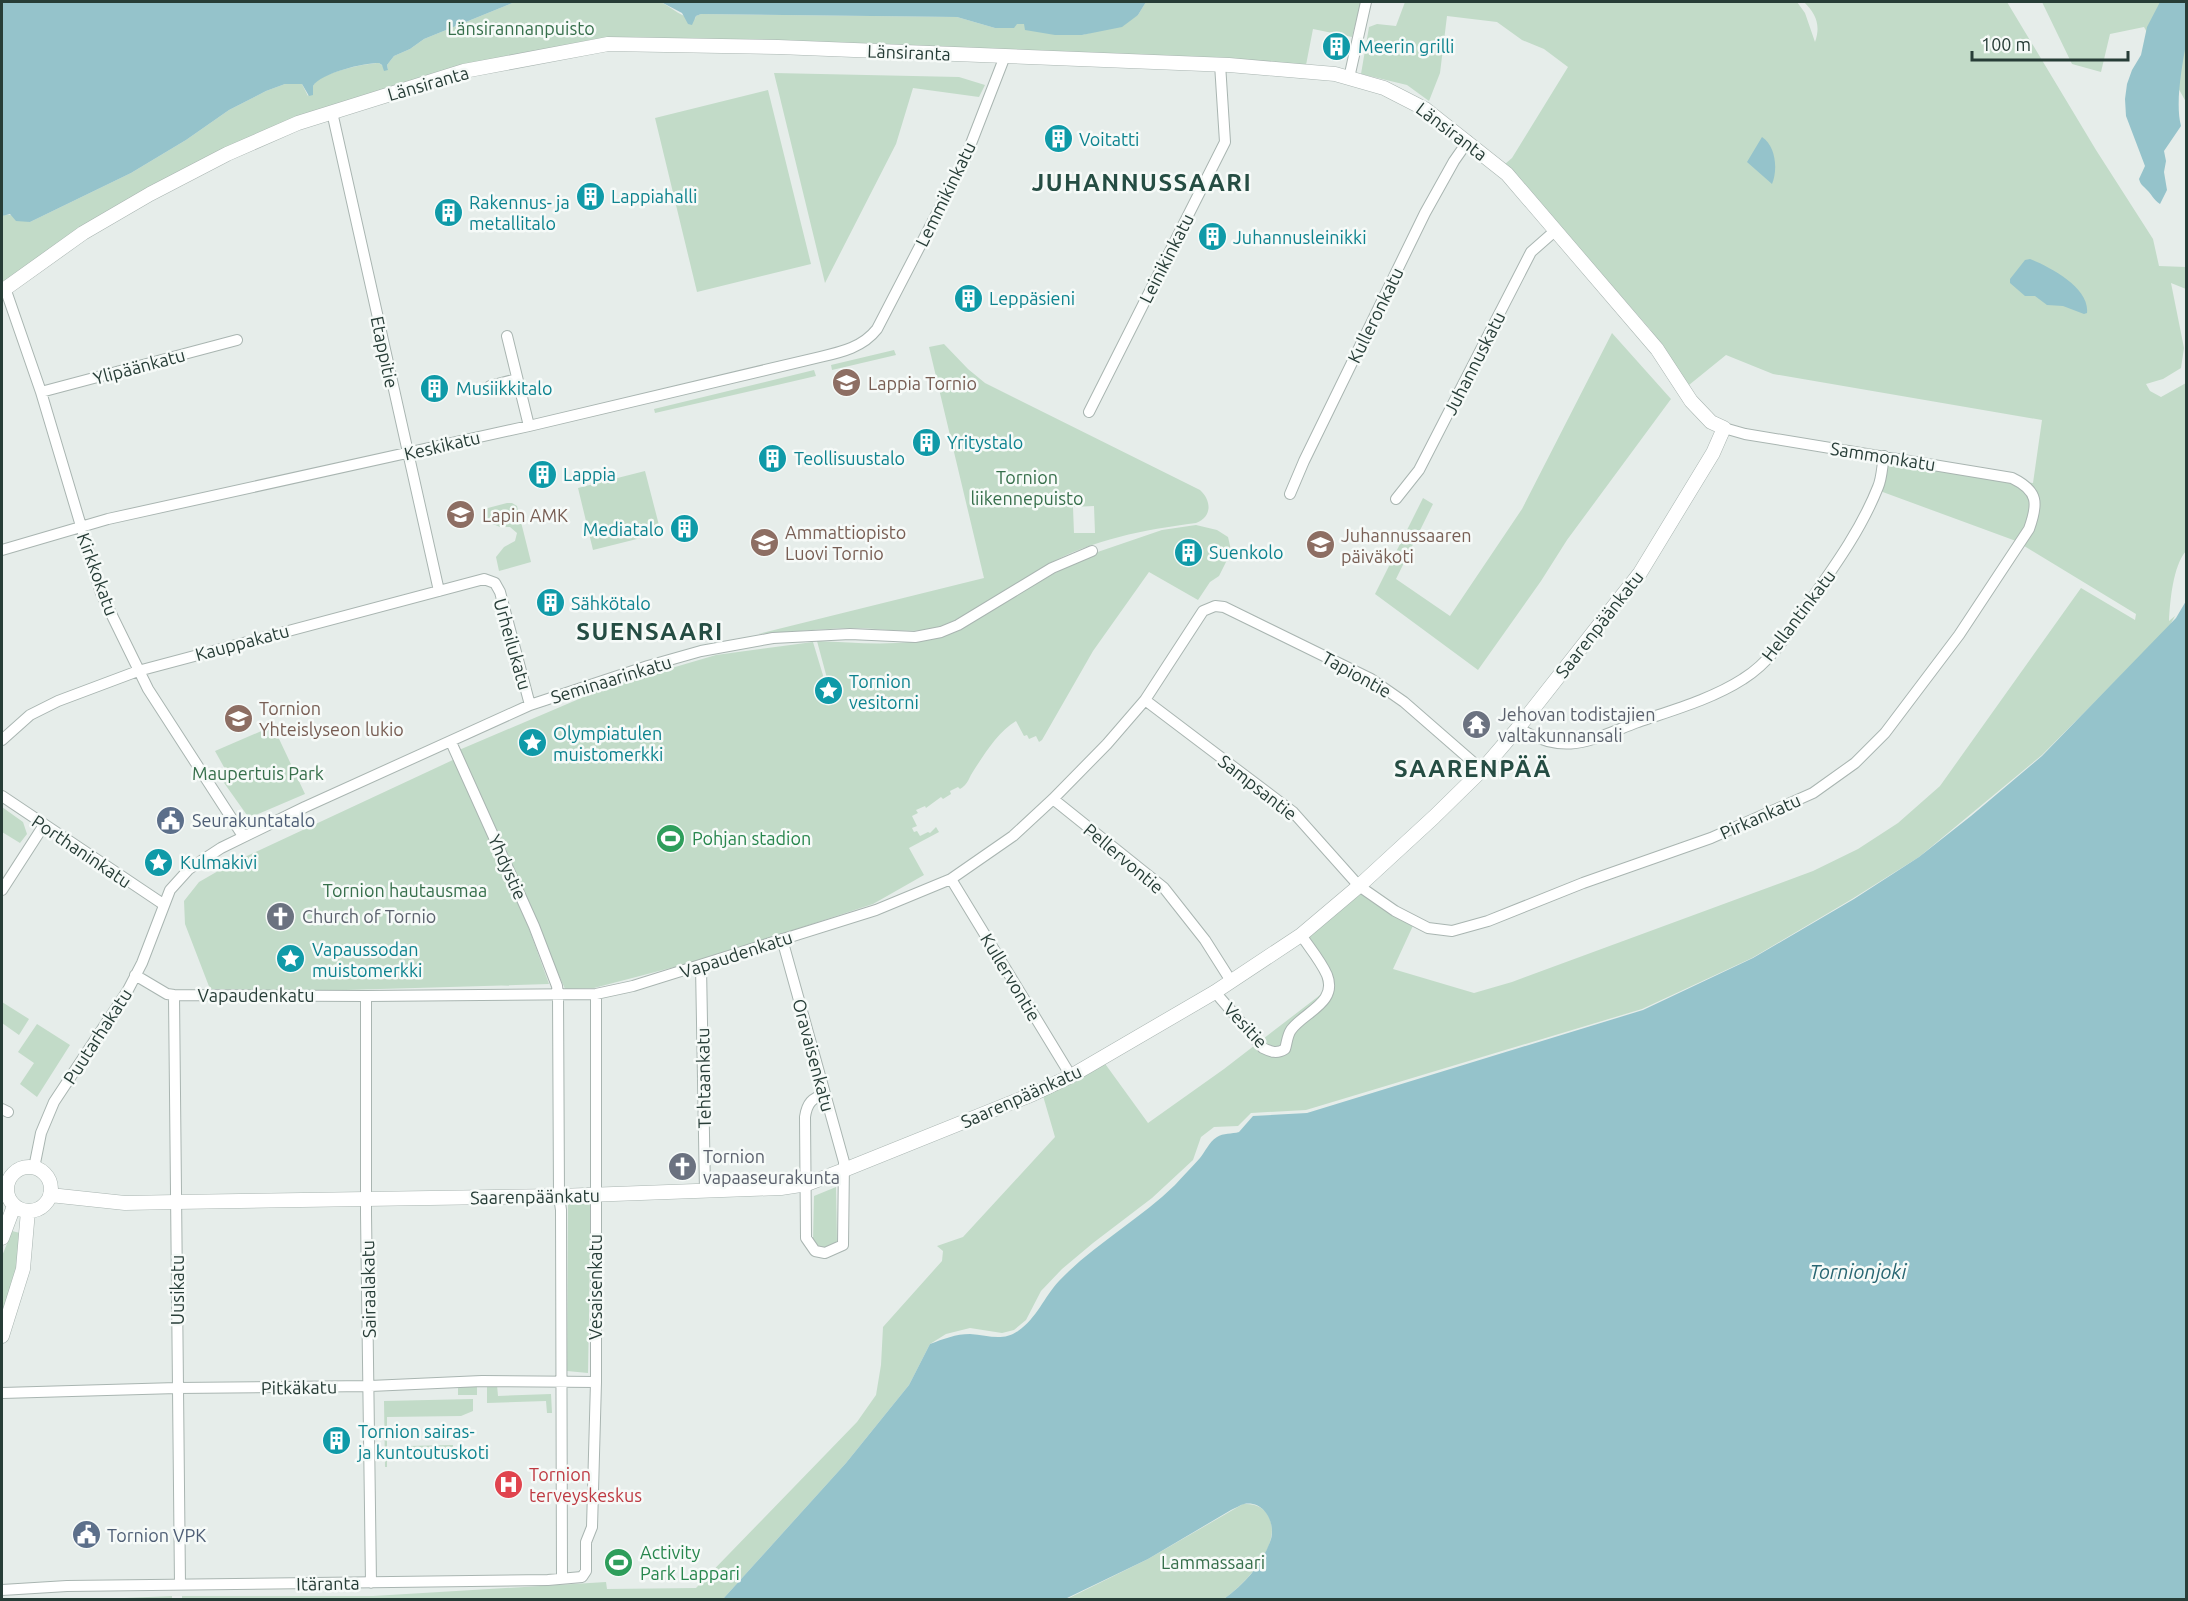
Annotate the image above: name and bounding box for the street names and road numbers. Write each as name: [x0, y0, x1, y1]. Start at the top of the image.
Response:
street label: Länsiranta: [867, 41, 951, 63]
street label: Länsiranta: [385, 62, 471, 104]
street label: Länsiranta: [1413, 98, 1491, 164]
street label: Lemmikinkatu: [911, 138, 979, 250]
street label: Leinikinkatu: [1135, 210, 1197, 306]
street label: Kulleronkatu: [1343, 264, 1407, 366]
street label: Juhannuskatu: [1439, 308, 1509, 418]
street label: Etappitie: [368, 314, 402, 390]
street label: Ylipäänkatu: [91, 344, 187, 388]
street label: Keskikatu: [402, 427, 482, 463]
street label: Sammonkatu: [1829, 438, 1937, 474]
street label: Kirkkokatu: [74, 530, 122, 618]
street label: Hellantinkatu: [1757, 565, 1839, 665]
street label: Saarenpäänkatu: [1551, 567, 1647, 681]
street label: Urheilukatu: [490, 596, 536, 692]
street label: Kauppakatu: [193, 620, 291, 664]
street label: Tapiontie: [1319, 647, 1395, 701]
street label: Seminaarinkatu: [548, 651, 674, 707]
street label: Sampsantie: [1215, 750, 1301, 824]
street label: Pirkankatu: [1717, 789, 1803, 843]
street label: Porthaninkatu: [29, 811, 135, 891]
street label: Pellervontie: [1080, 819, 1168, 897]
street label: Yhdystie: [485, 831, 531, 903]
street label: Vapaudenkatu: [677, 926, 795, 982]
street label: Kullervontie: [977, 930, 1045, 1024]
street label: Puutarhakatu: [59, 985, 135, 1087]
street label: Vapaudenkatu: [198, 985, 314, 1005]
street label: Oravaisenkatu: [789, 996, 839, 1114]
street label: Vesitie: [1220, 998, 1272, 1052]
street label: Tehtaankatu: [692, 1027, 714, 1129]
street label: Saarenpäänkatu: [958, 1060, 1084, 1132]
street label: Saarenpäänkatu: [470, 1185, 600, 1207]
street label: Vesaisenkatu: [585, 1234, 605, 1340]
street label: Sairaalakatu: [357, 1240, 379, 1338]
street label: Uusikatu: [167, 1255, 187, 1325]
street label: Pitkäkatu: [261, 1376, 337, 1398]
street label: Itäranta: [296, 1572, 360, 1594]

